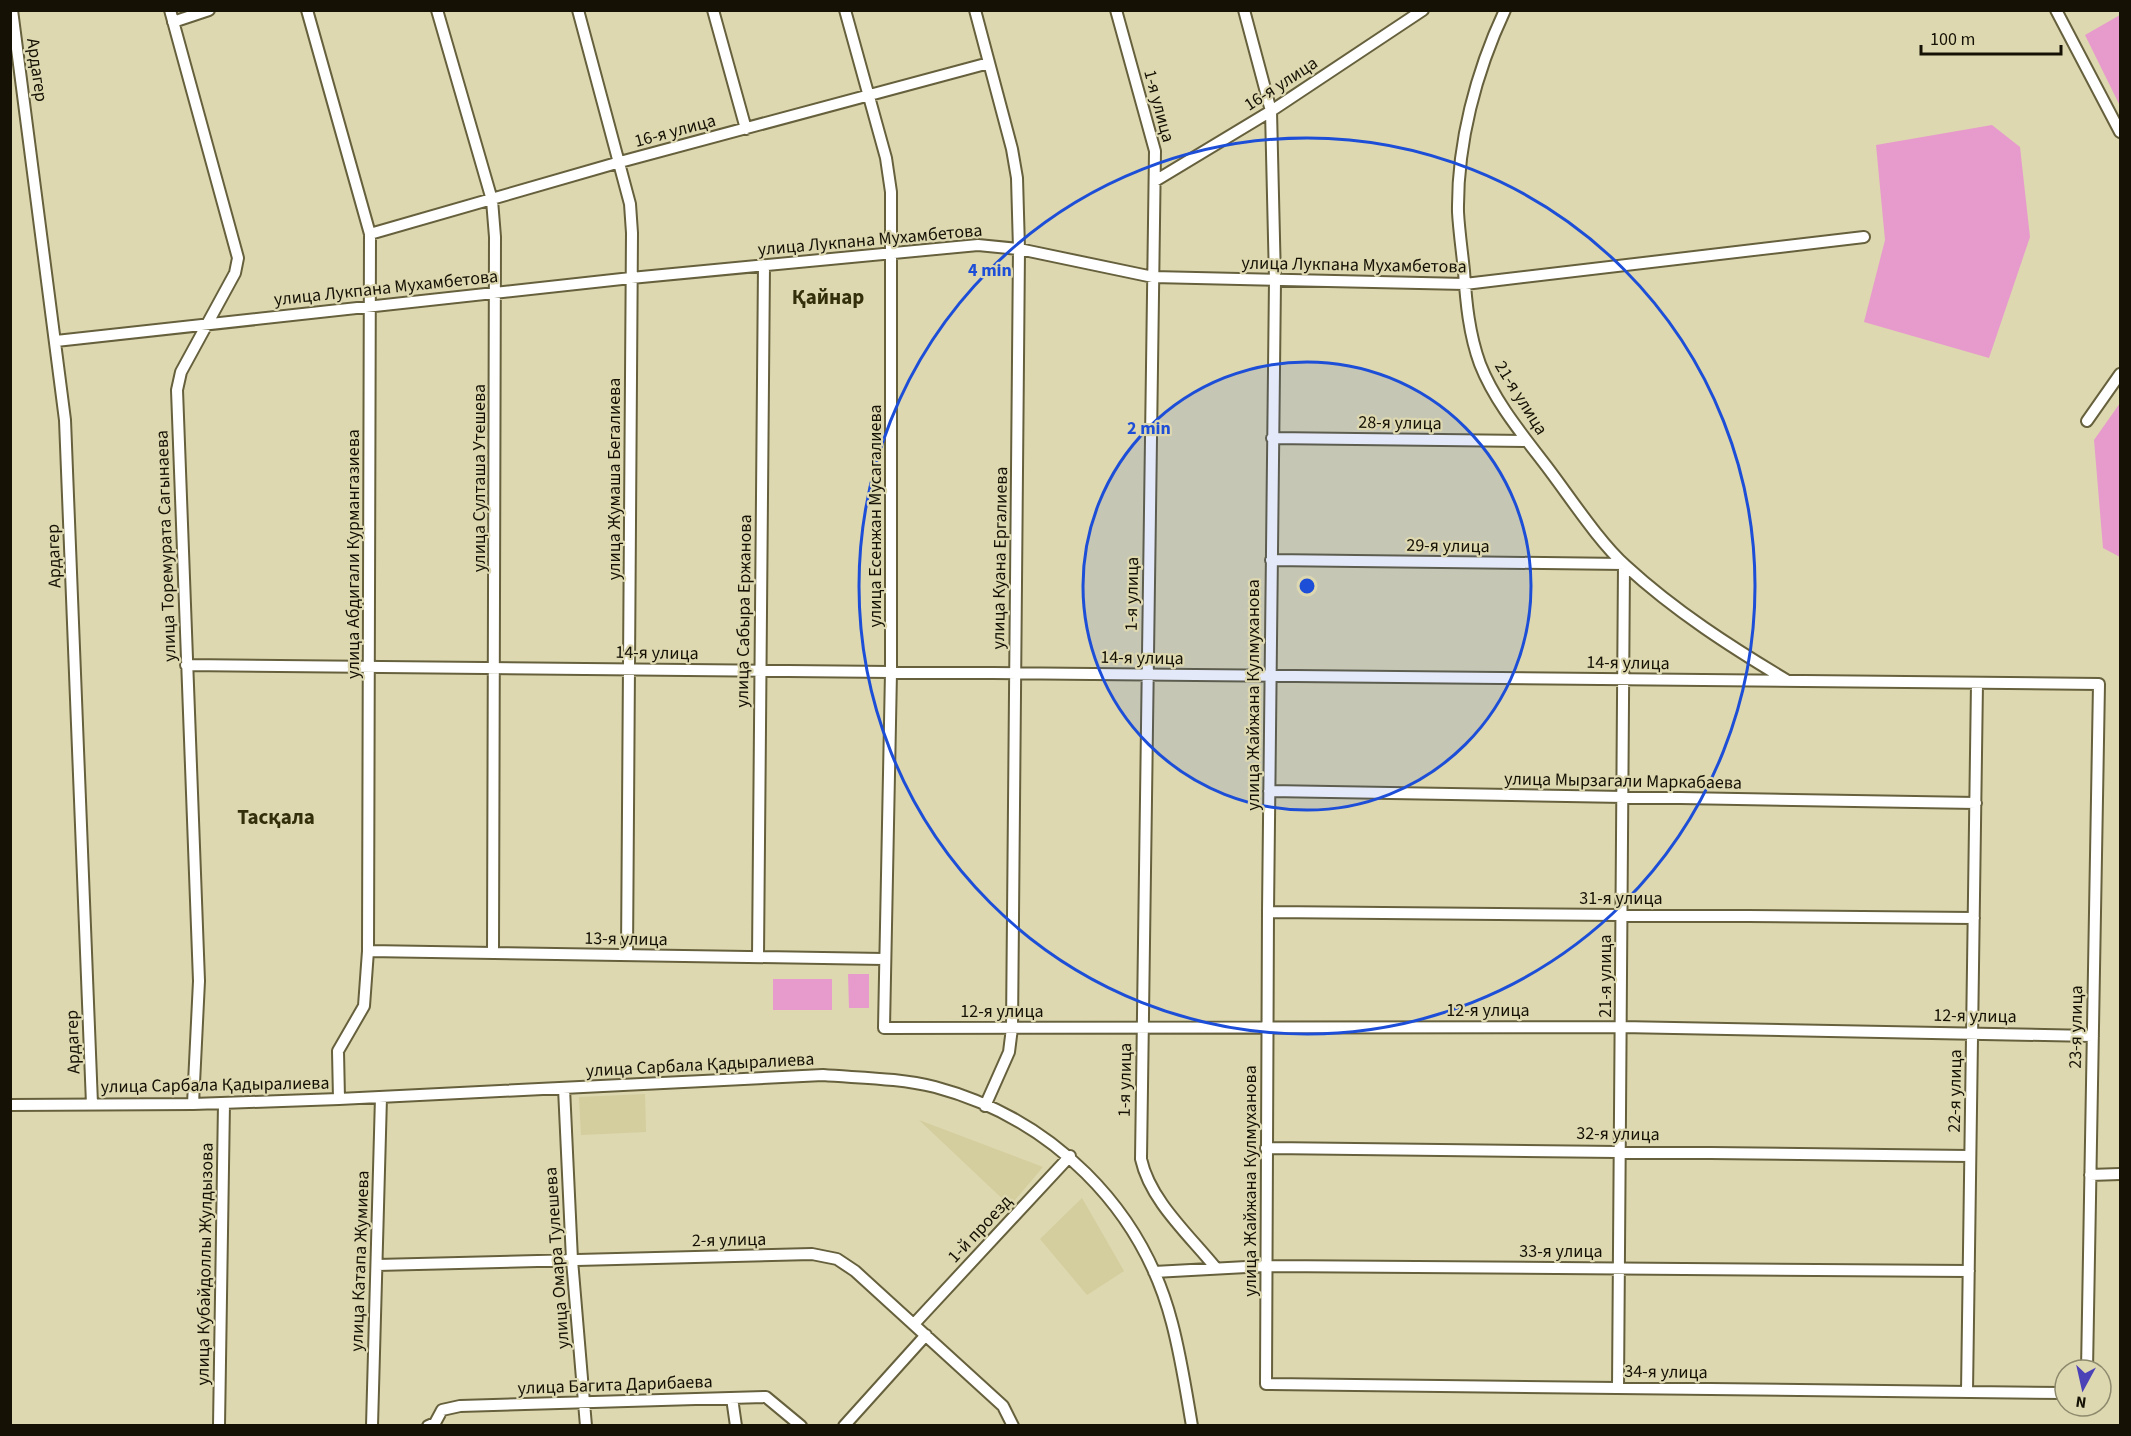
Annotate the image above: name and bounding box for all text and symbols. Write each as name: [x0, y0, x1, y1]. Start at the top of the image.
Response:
scale bar: [1921, 18, 2060, 56]
text: 100 m: [1930, 27, 1975, 52]
street label: Ардагер: [20, 37, 54, 103]
street label: 16-я улица: [1239, 51, 1323, 117]
street label: 1-я улица: [1137, 67, 1181, 145]
street label: 16-я улица: [631, 108, 719, 154]
street label: улица Лукпана Мухамбетова: [757, 218, 983, 262]
street label: улица Лукпана Мухамбетова: [1241, 251, 1467, 279]
text: 4 min: [968, 258, 1012, 283]
street label: улица Лукпана Мухамбетова: [273, 264, 499, 312]
district label: Қайнар: [792, 282, 864, 312]
street label: 21-я улица: [1488, 356, 1554, 440]
street label: улица Жумаша Бегалиева: [602, 378, 627, 580]
street label: улица Султаша Утешева: [467, 384, 492, 572]
street label: улица Есенжан Мусагалиева: [863, 404, 888, 628]
street label: 28-я улица: [1358, 410, 1442, 436]
text: 2 min: [1127, 416, 1171, 441]
street label: улица Абдигали Курмангазиева: [341, 429, 366, 679]
street label: улица Торемурата Сагынаева: [149, 430, 183, 662]
street label: улица Куана Ергалиева: [986, 466, 1014, 650]
street label: улица Сабыра Ержанова: [730, 514, 758, 708]
street label: Ардагер: [40, 524, 68, 588]
street label: 29-я улица: [1406, 533, 1490, 559]
street label: 1-я улица: [1119, 557, 1145, 631]
centre of rings: [1297, 576, 1317, 596]
street label: улица Жайжана Кулмуханова: [1241, 579, 1266, 811]
street label: 14-я улица: [615, 640, 699, 666]
street label: 14-я улица: [1100, 645, 1184, 671]
street label: 14-я улица: [1586, 650, 1670, 676]
street label: улица Мырзагали Маркабаева: [1504, 766, 1742, 796]
district label: Тасқала: [237, 802, 315, 832]
street label: 31-я улица: [1579, 886, 1663, 911]
street label: 13-я улица: [584, 926, 668, 952]
street label: 21-я улица: [1593, 934, 1618, 1018]
street label: 23-я улица: [2063, 985, 2089, 1069]
street label: 12-я улица: [1446, 998, 1530, 1023]
street label: 12-я улица: [960, 999, 1044, 1024]
street label: 12-я улица: [1933, 1003, 2017, 1029]
street label: Ардагер: [59, 1010, 87, 1074]
street label: 1-я улица: [1112, 1043, 1138, 1117]
street label: улица Сарбала Қадыралиева: [585, 1047, 815, 1083]
street label: 22-я улица: [1942, 1049, 1968, 1133]
street label: улица Жайжана Кулмуханова: [1238, 1065, 1263, 1297]
street label: улица Сарбала Қадыралиева: [100, 1071, 330, 1099]
street label: 32-я улица: [1576, 1121, 1660, 1147]
street label: улица Кубайдоллы Жулдызова: [190, 1142, 220, 1386]
street label: улица Омара Тулешева: [538, 1166, 576, 1350]
street label: улица Катапа Жумиева: [344, 1170, 376, 1352]
street label: 1-й проезд: [942, 1189, 1018, 1269]
street label: 2-я улица: [692, 1227, 766, 1253]
street label: 33-я улица: [1519, 1239, 1603, 1264]
north arrow: [2053, 1358, 2113, 1418]
street label: 34-я улица: [1624, 1359, 1708, 1385]
street label: улица Багита Дарибаева: [517, 1369, 713, 1401]
text: N: [2074, 1390, 2088, 1413]

